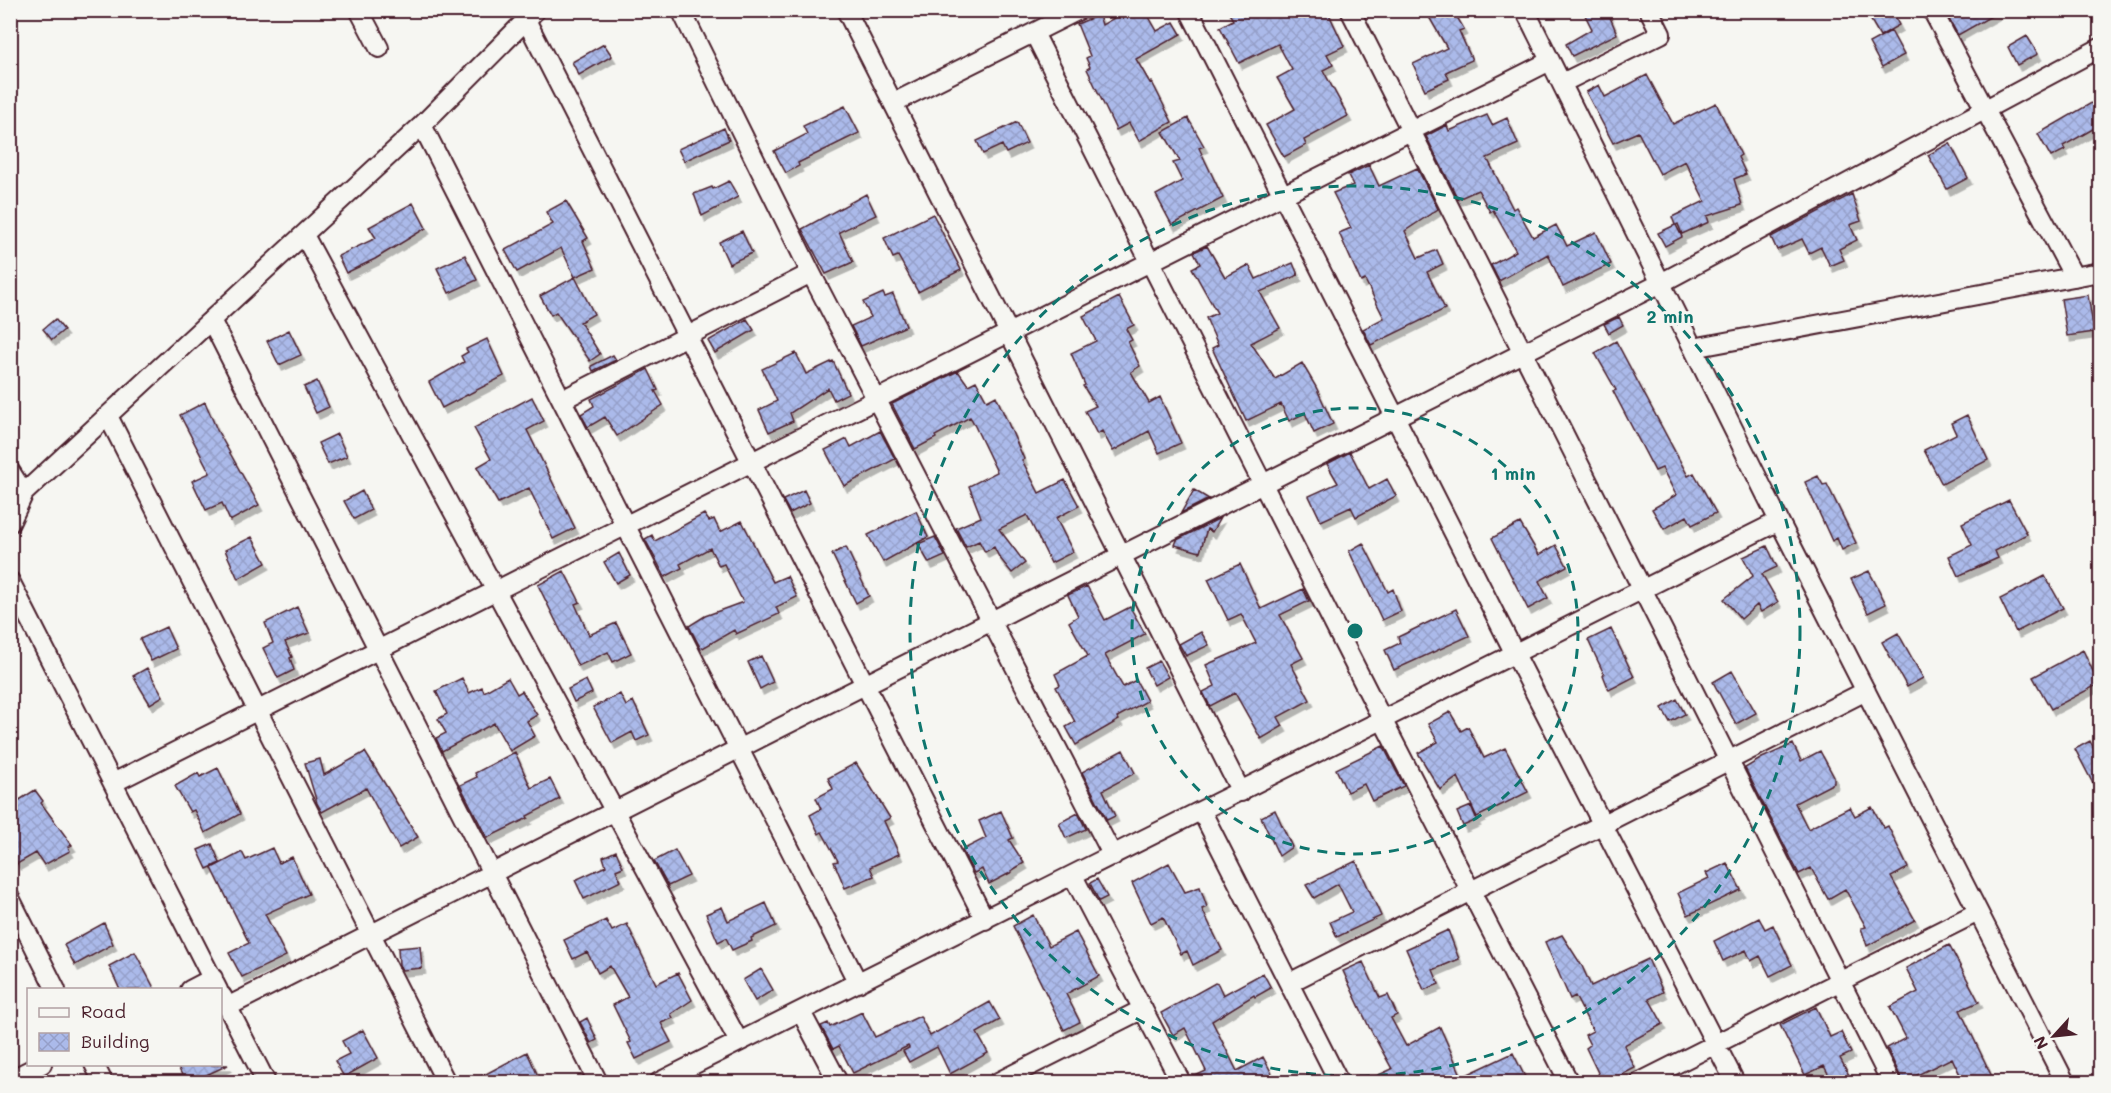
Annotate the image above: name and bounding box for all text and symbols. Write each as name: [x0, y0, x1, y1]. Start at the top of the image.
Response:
text: 2 min: [1646, 304, 1694, 328]
text: 1 min: [1490, 461, 1536, 485]
centre of rings: [1345, 621, 1365, 641]
legend: [27, 988, 222, 1066]
text: Road: [81, 999, 126, 1023]
north arrow: [2024, 1006, 2084, 1066]
text: Building: [81, 1029, 149, 1053]
text: N: [2028, 1033, 2052, 1053]

